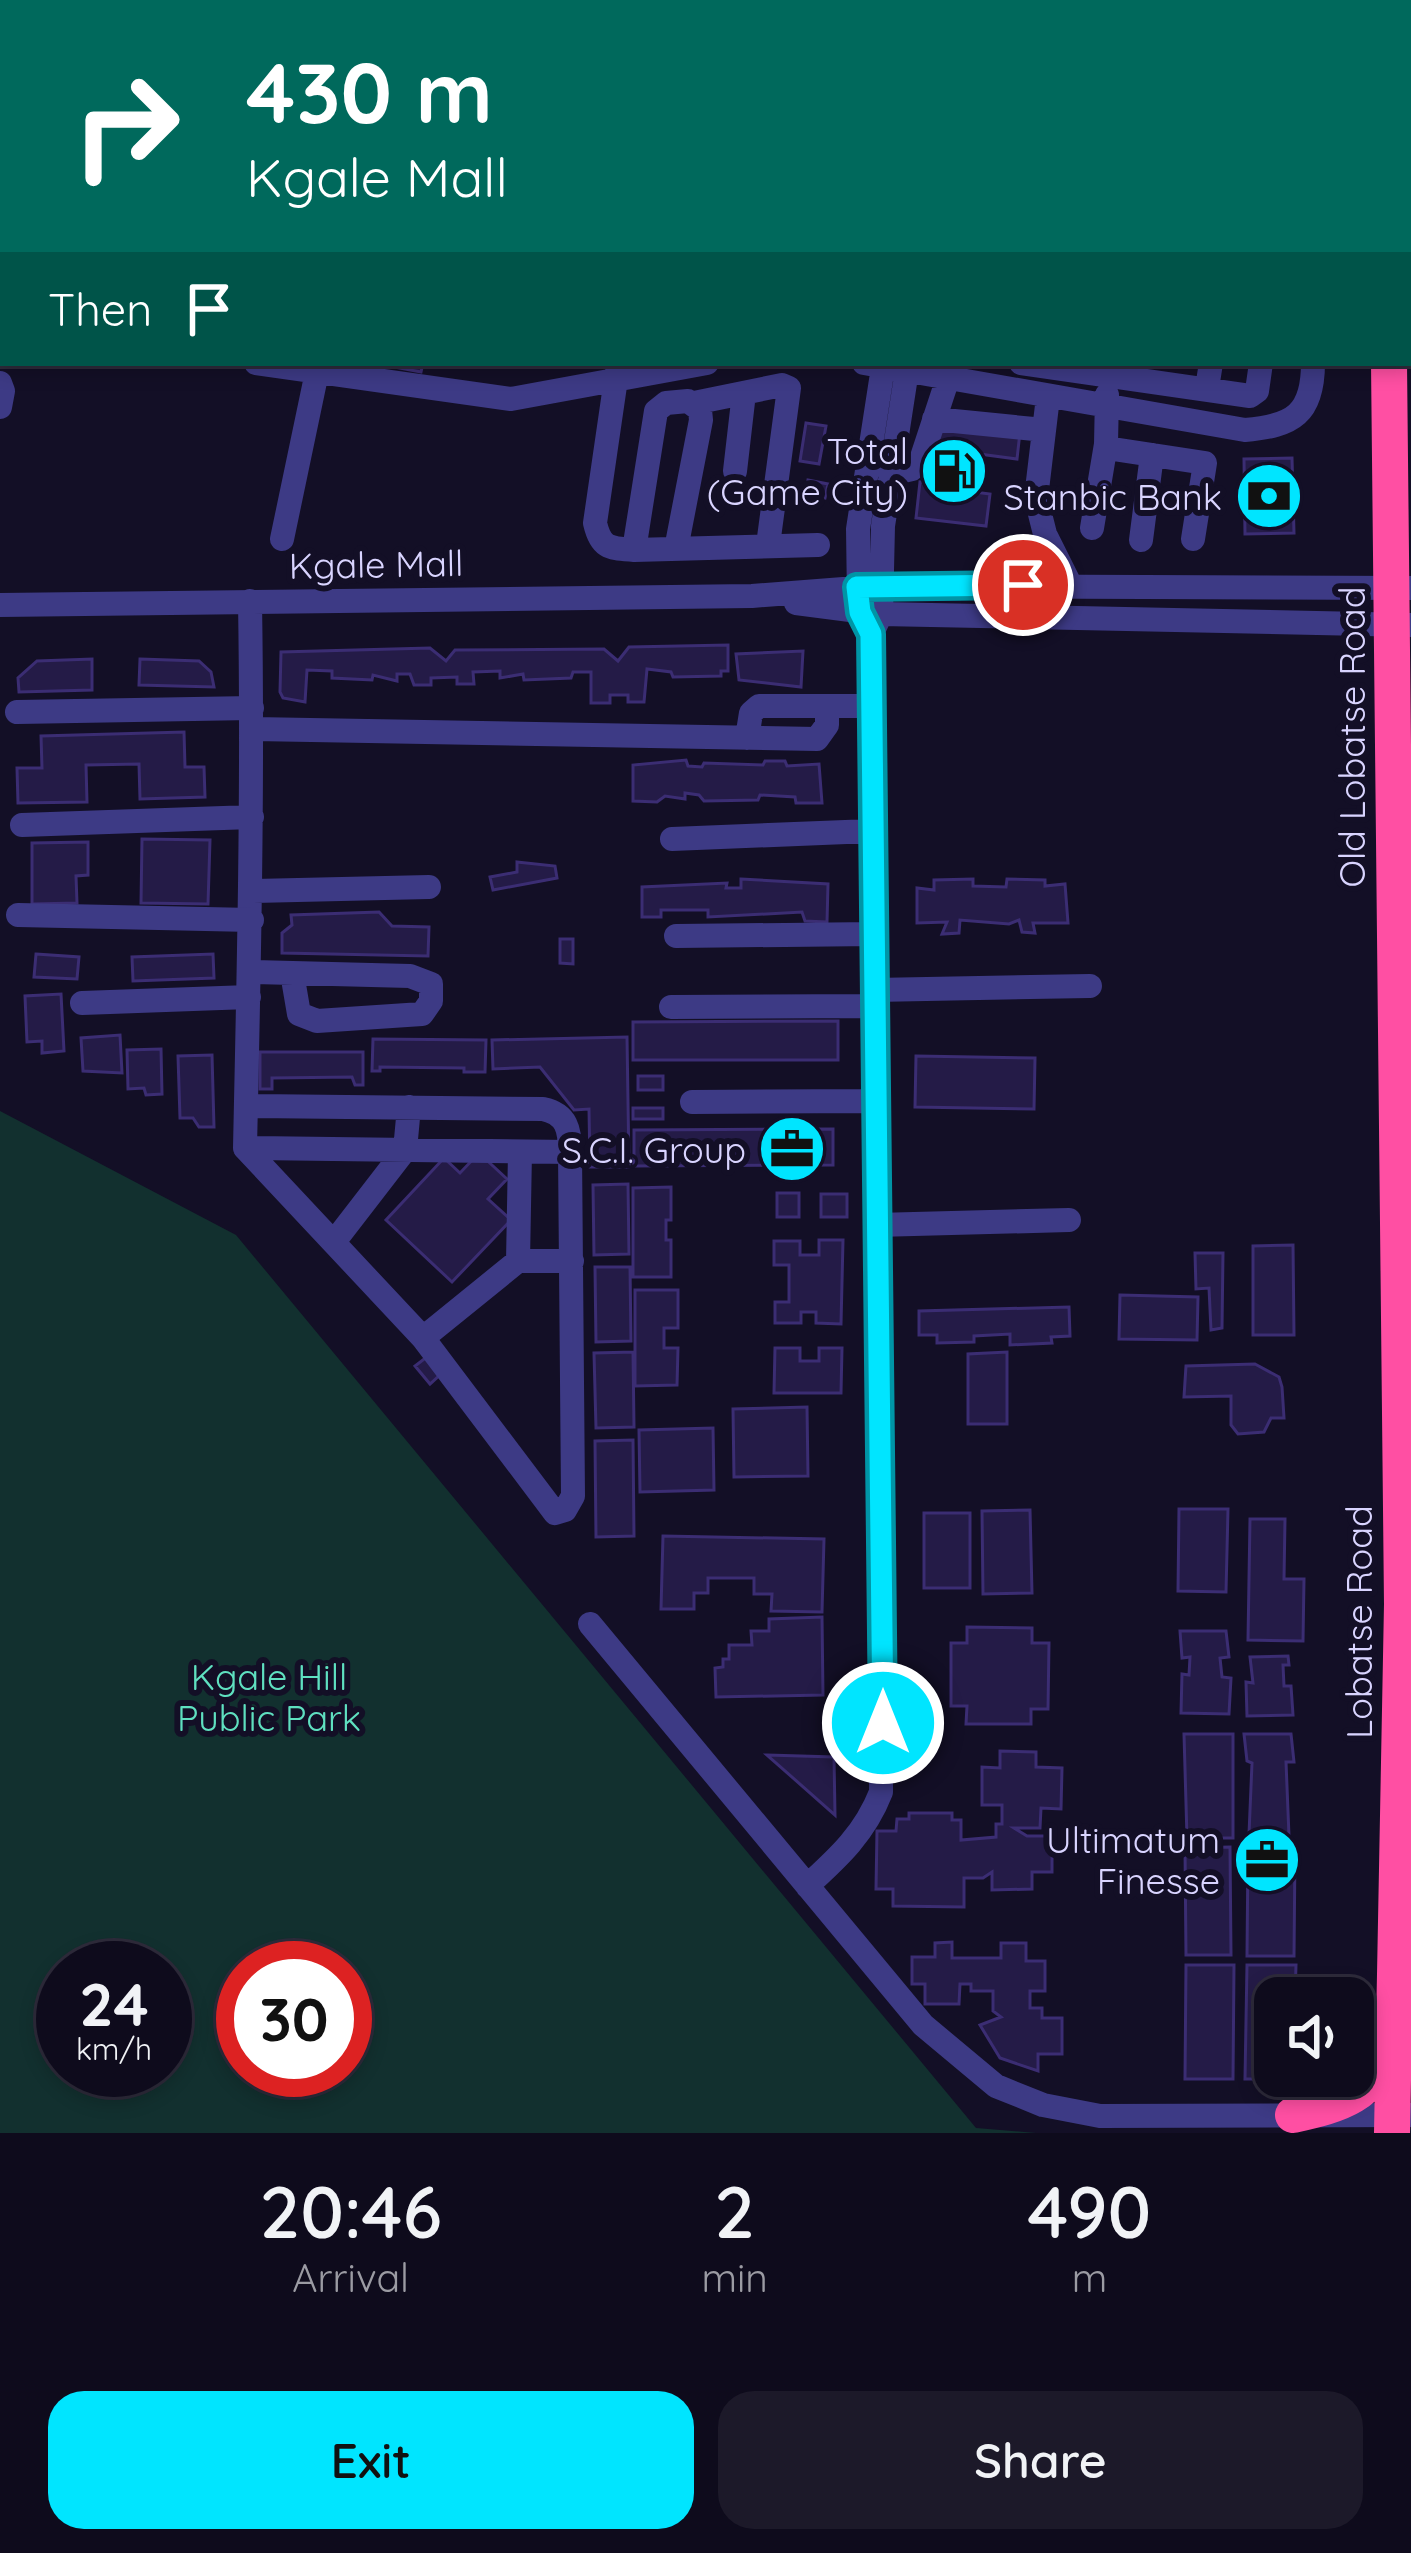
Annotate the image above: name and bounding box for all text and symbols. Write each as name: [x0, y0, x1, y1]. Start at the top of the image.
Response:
text: 430 m: [246, 39, 493, 144]
icon: right: [48, 48, 204, 204]
text: Kgale Mall: [246, 143, 508, 211]
icon: arrive: [176, 276, 242, 342]
text: Then: [48, 281, 152, 337]
place label: Total (Game City): [707, 428, 908, 514]
fuel station icon: Total (Game City): [919, 436, 989, 506]
bank icon: Stanbic Bank: [1234, 461, 1304, 531]
place label: Stanbic Bank: [1004, 474, 1222, 519]
pin: [972, 534, 1074, 636]
street label: Kgale Mall: [288, 540, 464, 588]
icon: arrive: [990, 552, 1056, 618]
street label: Old Lobatse Road: [1329, 587, 1374, 887]
office icon: S.C.I. Group: [757, 1114, 827, 1184]
place label: S.C.I. Group: [562, 1127, 746, 1172]
street label: Lobatse Road: [1336, 1505, 1381, 1739]
park label: Kgale Hill Public Park: [177, 1654, 361, 1740]
position arrow: [820, 1660, 946, 1786]
place label: Ultimatum Finesse: [1046, 1817, 1220, 1903]
office icon: Ultimatum Finesse: [1232, 1825, 1302, 1895]
speed limit sign: 30: [216, 1941, 372, 2097]
text: 24: [79, 1966, 149, 2041]
map controls: [1254, 1977, 1374, 2097]
button: sound: [1254, 1977, 1374, 2097]
text: km/h: [76, 2030, 152, 2068]
text: 20:46: [260, 2166, 442, 2256]
text: 2: [714, 2166, 755, 2256]
text: 490: [1027, 2166, 1151, 2256]
text: Arrival: [292, 2253, 409, 2302]
text: min: [701, 2253, 768, 2302]
text: m: [1072, 2253, 1107, 2302]
button: Exit: [48, 2391, 694, 2529]
button: Share: [718, 2391, 1363, 2529]

